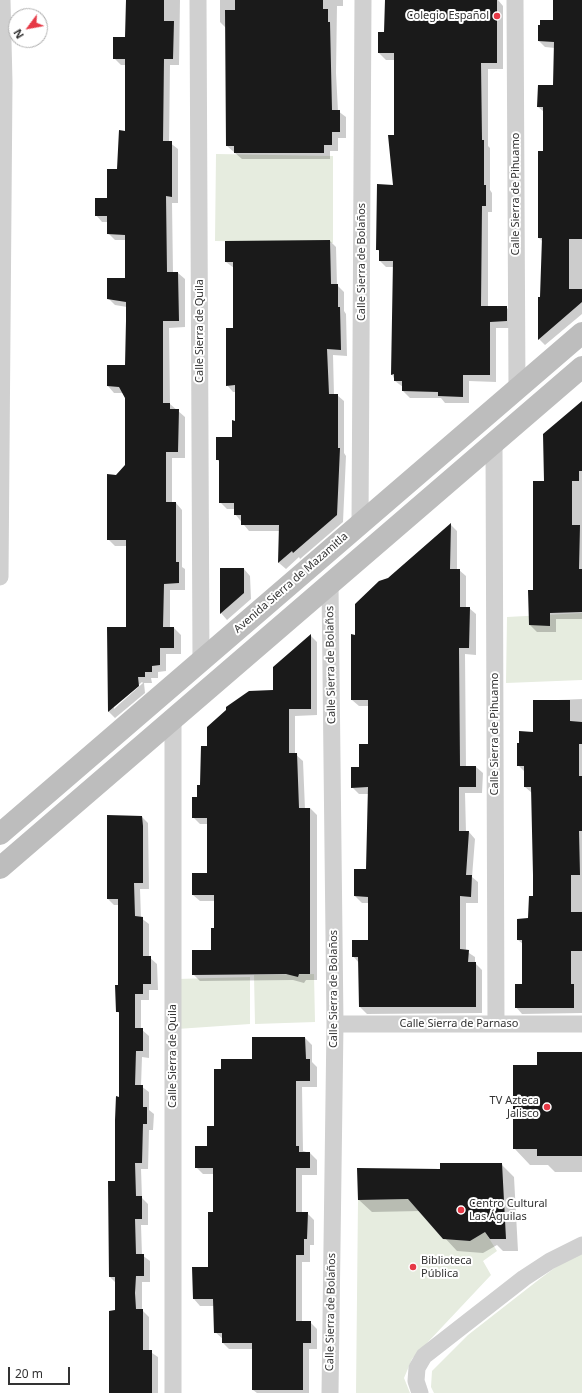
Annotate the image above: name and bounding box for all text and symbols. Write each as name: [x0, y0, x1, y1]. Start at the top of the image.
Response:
north arrow: [8, 8, 48, 48]
place label: Colegio Español: [407, 9, 489, 23]
marker: Colegio Español: [492, 11, 502, 21]
text: N: [10, 26, 27, 42]
street label: Calle Sierra de Pihuamo: [509, 133, 523, 255]
street label: Calle Sierra de Bolaños: [355, 203, 369, 321]
street label: Calle Sierra de Quila: [193, 279, 207, 383]
street label: Avenida Sierra de Mazamitla: [231, 530, 351, 636]
street label: Calle Sierra de Bolaños: [323, 606, 339, 724]
street label: Calle Sierra de Pihuamo: [488, 673, 502, 795]
street label: Calle Sierra de Bolaños: [327, 930, 341, 1048]
street label: Calle Sierra de Quila: [166, 1004, 180, 1108]
street label: Calle Sierra de Parnaso: [400, 1017, 518, 1031]
place label: TV Azteca Jalisco: [490, 1094, 539, 1120]
marker: TV Azteca Jalisco: [542, 1102, 552, 1112]
place label: Centro Cultural Las Águilas: [469, 1197, 547, 1223]
marker: Centro Cultural Las Águilas: [456, 1205, 466, 1215]
street label: Calle Sierra de Bolaños: [323, 1253, 339, 1371]
place label: Biblioteca Pública: [421, 1254, 472, 1280]
marker: Biblioteca Pública: [408, 1262, 418, 1272]
scale bar: [10, 1359, 72, 1385]
text: 20 m: [15, 1365, 43, 1382]

